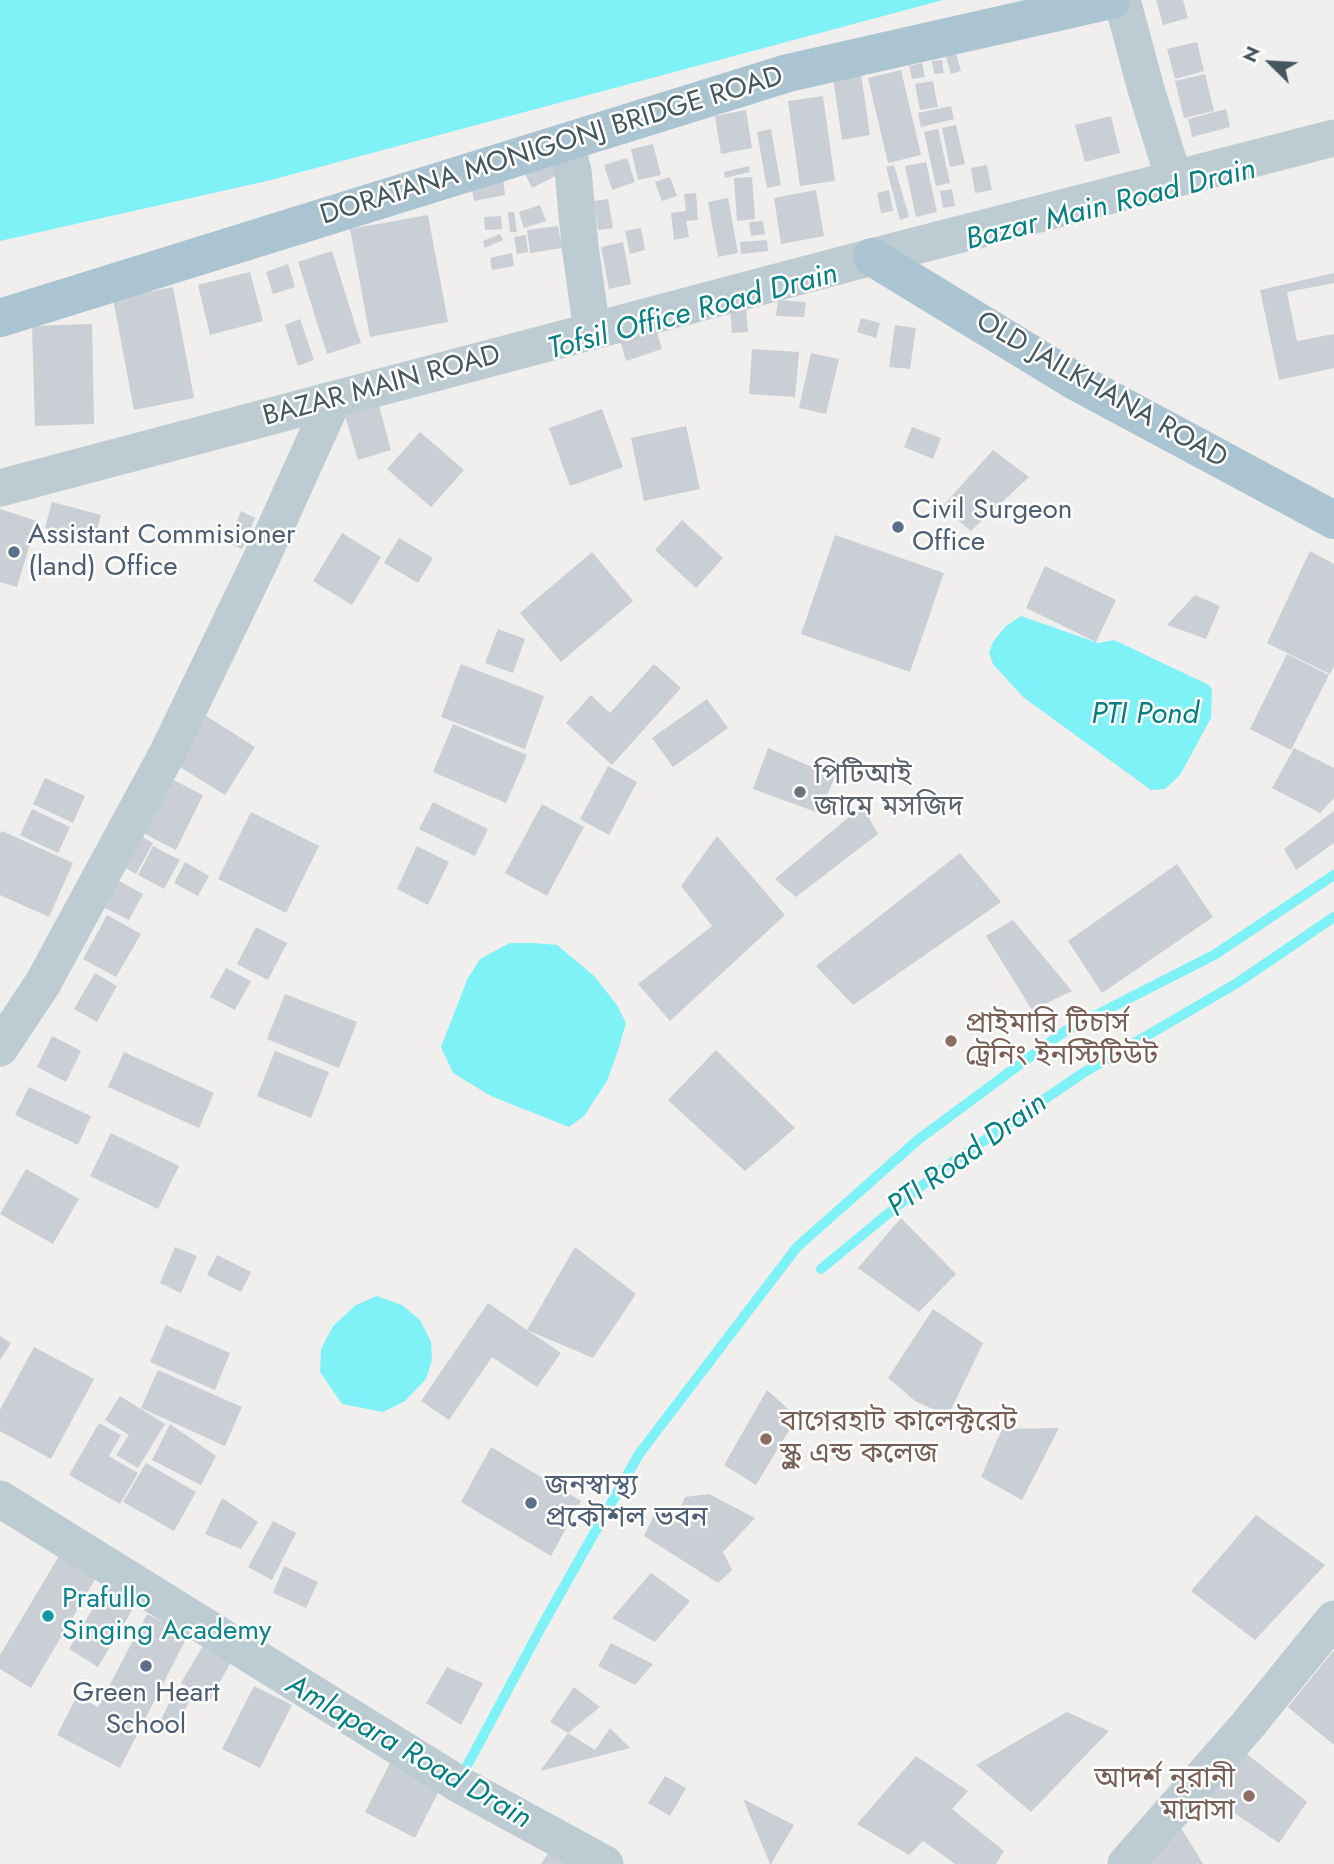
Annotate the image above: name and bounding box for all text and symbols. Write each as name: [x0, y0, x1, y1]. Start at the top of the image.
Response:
north arrow: [1236, 28, 1306, 98]
text: N: [1236, 42, 1267, 67]
street label: DORATANA MONIGONJ BRIDGE ROAD: [317, 60, 787, 234]
water label: Bazar Main Road Drain: [962, 153, 1260, 259]
water label: Tofsil Office Road Drain: [544, 257, 842, 369]
street label: OLD JAILKHANA ROAD: [970, 305, 1232, 477]
street label: BAZAR MAIN ROAD: [260, 339, 504, 435]
place label: Civil Surgeon Office: [912, 494, 1072, 560]
place label: Assistant Commisioner (land) Office: [28, 519, 296, 585]
marker: Civil Surgeon Office: [890, 519, 906, 535]
marker: Assistant Commisioner (land) Office: [6, 544, 22, 560]
water label: PTI Pond: [1091, 698, 1199, 734]
place label: পিটিআই জামে মসজিদ: [814, 759, 963, 825]
marker: পিটিআই জামে মসজিদ: [792, 784, 808, 800]
place label: প্রাইমারি টিচার্স ট্রেনিং ইনস্টিটিউট: [965, 1008, 1158, 1074]
marker: প্রাইমারি টিচার্স ট্রেনিং ইনস্টিটিউট: [943, 1033, 959, 1049]
water label: PTI Road Drain: [881, 1086, 1055, 1226]
place label: বাগেরহাট কালেক্টরেট স্কুল এন্ড কলেজ: [780, 1406, 1017, 1472]
marker: বাগেরহাট কালেক্টরেট স্কুল এন্ড কলেজ: [758, 1431, 774, 1447]
place label: জনস্বাস্থ্য প্রকৌশল ভবন: [545, 1470, 708, 1536]
marker: জনস্বাস্থ্য প্রকৌশল ভবন: [523, 1495, 539, 1511]
place label: Prafullo Singing Academy: [62, 1583, 271, 1649]
marker: Prafullo Singing Academy: [40, 1608, 56, 1624]
marker: Green Heart School: [138, 1658, 154, 1674]
water label: Amlapara Road Drain: [279, 1668, 537, 1838]
place label: Green Heart School: [72, 1677, 220, 1743]
place label: আদর্শ নূরানী মাদ্রাসা: [1094, 1763, 1235, 1829]
marker: আদর্শ নূরানী মাদ্রাসা: [1241, 1788, 1257, 1804]

